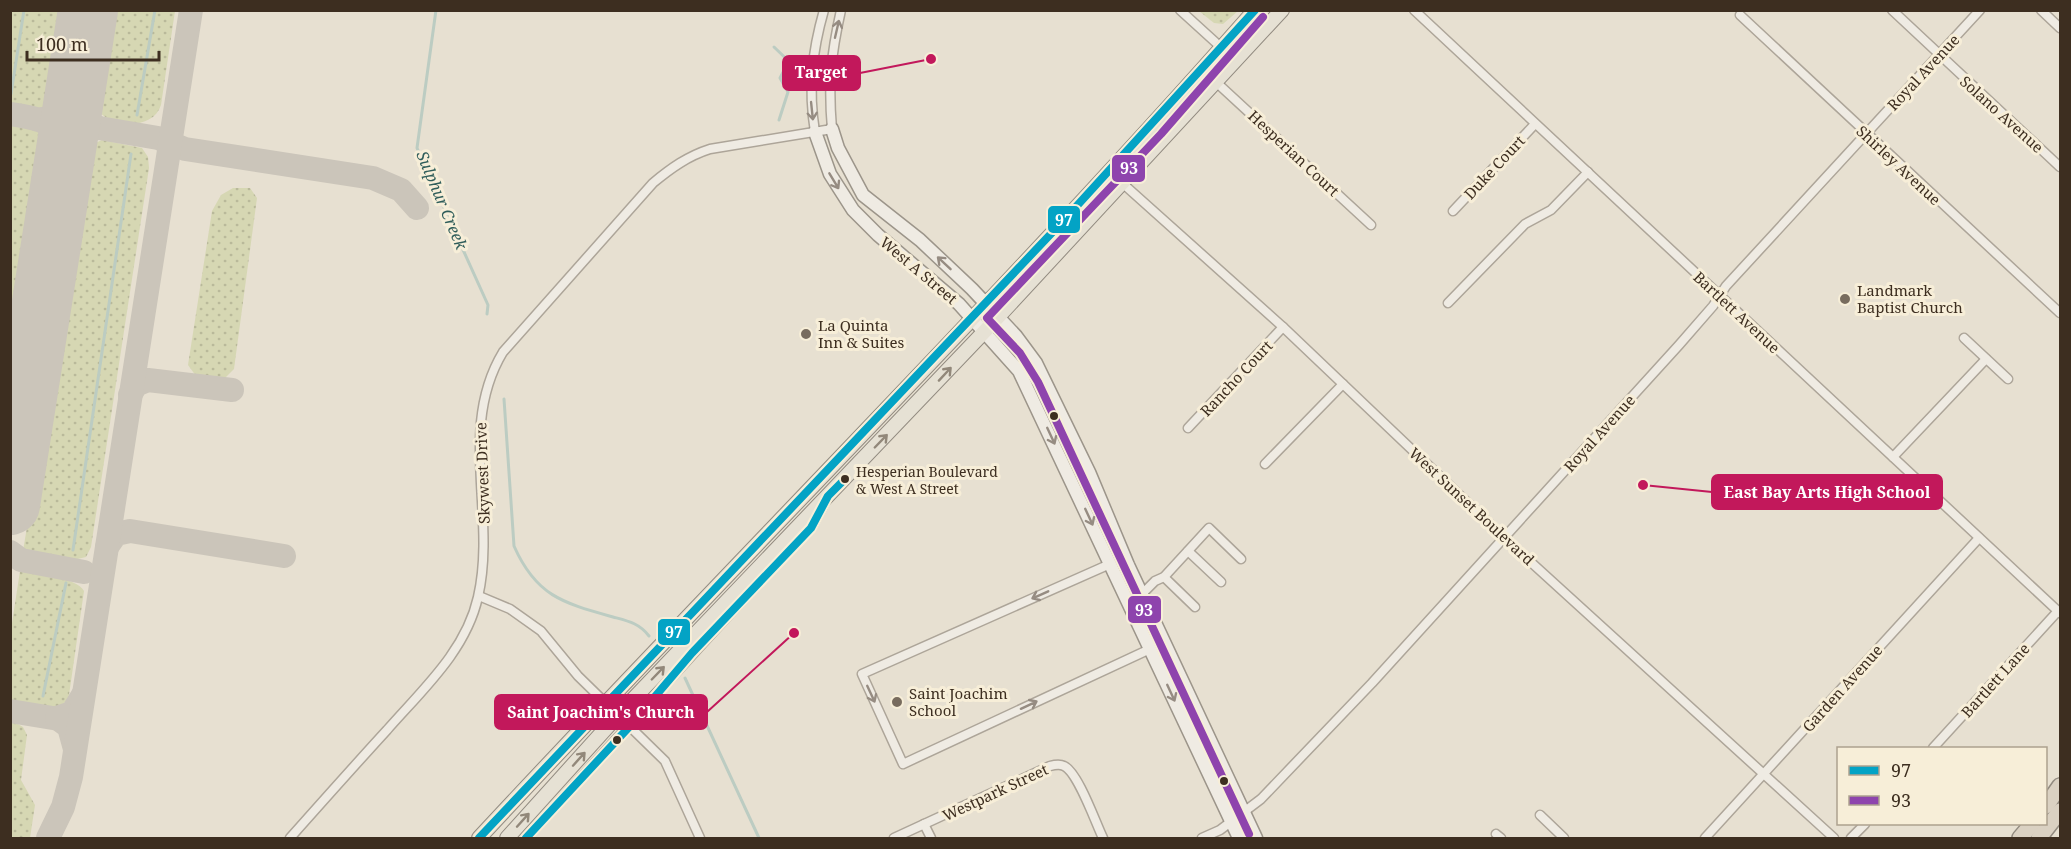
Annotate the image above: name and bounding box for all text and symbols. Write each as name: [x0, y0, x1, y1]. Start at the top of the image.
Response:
one-way arrow: [831, 20, 843, 39]
scale bar: [27, 24, 159, 62]
street label: Royal Avenue: [1883, 30, 1963, 114]
text: 100 m: [36, 32, 88, 56]
callout: Target: [783, 56, 860, 90]
text: Target: [795, 61, 848, 83]
street label: Solano Avenue: [1956, 71, 2048, 157]
one-way arrow: [807, 100, 818, 120]
street label: Hesperian Court: [1244, 106, 1344, 200]
street label: Shirley Avenue: [1853, 121, 1945, 209]
street label: Duke Court: [1459, 131, 1529, 203]
water label: Sulphur Creek: [411, 147, 473, 254]
line badge: 93: [1111, 154, 1146, 183]
text: 93: [1120, 157, 1138, 179]
one-way arrow: [828, 172, 840, 189]
line badge: 97: [1047, 205, 1081, 234]
text: 97: [1055, 209, 1073, 231]
street label: West A Street: [876, 232, 962, 308]
one-way arrow: [937, 256, 952, 271]
street label: Bartlett Avenue: [1689, 267, 1785, 357]
place label: Landmark Baptist Church: [1857, 280, 1963, 317]
marker: Landmark Baptist Church: [1838, 292, 1852, 306]
place label: La Quinta Inn & Suites: [818, 315, 905, 352]
marker: La Quinta Inn & Suites: [799, 327, 813, 341]
street label: Rancho Court: [1196, 336, 1276, 420]
one-way arrow: [938, 366, 952, 381]
street label: Royal Avenue: [1559, 390, 1639, 476]
unlabelled marker: [1048, 410, 1060, 422]
street label: Skywest Drive: [470, 422, 494, 524]
one-way arrow: [1046, 426, 1057, 444]
one-way arrow: [874, 434, 888, 449]
street label: West Sunset Boulevard: [1405, 443, 1539, 569]
place label: Hesperian Boulevard & West A Street: [856, 462, 998, 498]
marker: Hesperian Boulevard & West A Street: [839, 473, 851, 485]
callout: East Bay Arts High School: [1712, 475, 1942, 509]
text: East Bay Arts High School: [1724, 481, 1931, 503]
one-way arrow: [1083, 507, 1095, 525]
one-way arrow: [1031, 590, 1049, 601]
line badge: 93: [1127, 595, 1162, 624]
text: 93: [1135, 599, 1153, 621]
line badge: 97: [657, 618, 691, 646]
text: 97: [665, 621, 683, 643]
street label: Bartlett Lane: [1956, 639, 2034, 721]
street label: Garden Avenue: [1798, 640, 1886, 736]
one-way arrow: [651, 666, 666, 681]
place label: Saint Joachim School: [909, 683, 1008, 720]
one-way arrow: [865, 684, 877, 702]
one-way arrow: [1166, 684, 1178, 702]
callout: Saint Joachim's Church: [495, 695, 707, 729]
marker: Saint Joachim School: [890, 695, 904, 709]
one-way arrow: [1019, 699, 1037, 711]
text: Saint Joachim's Church: [507, 701, 695, 723]
unlabelled marker: [611, 734, 623, 746]
legend: [1837, 747, 2047, 825]
one-way arrow: [572, 752, 586, 767]
text: 97: [1891, 758, 1911, 782]
street label: Westpark Street: [939, 759, 1051, 825]
unlabelled marker: [1218, 775, 1230, 787]
text: 93: [1891, 788, 1911, 812]
one-way arrow: [516, 813, 530, 828]

